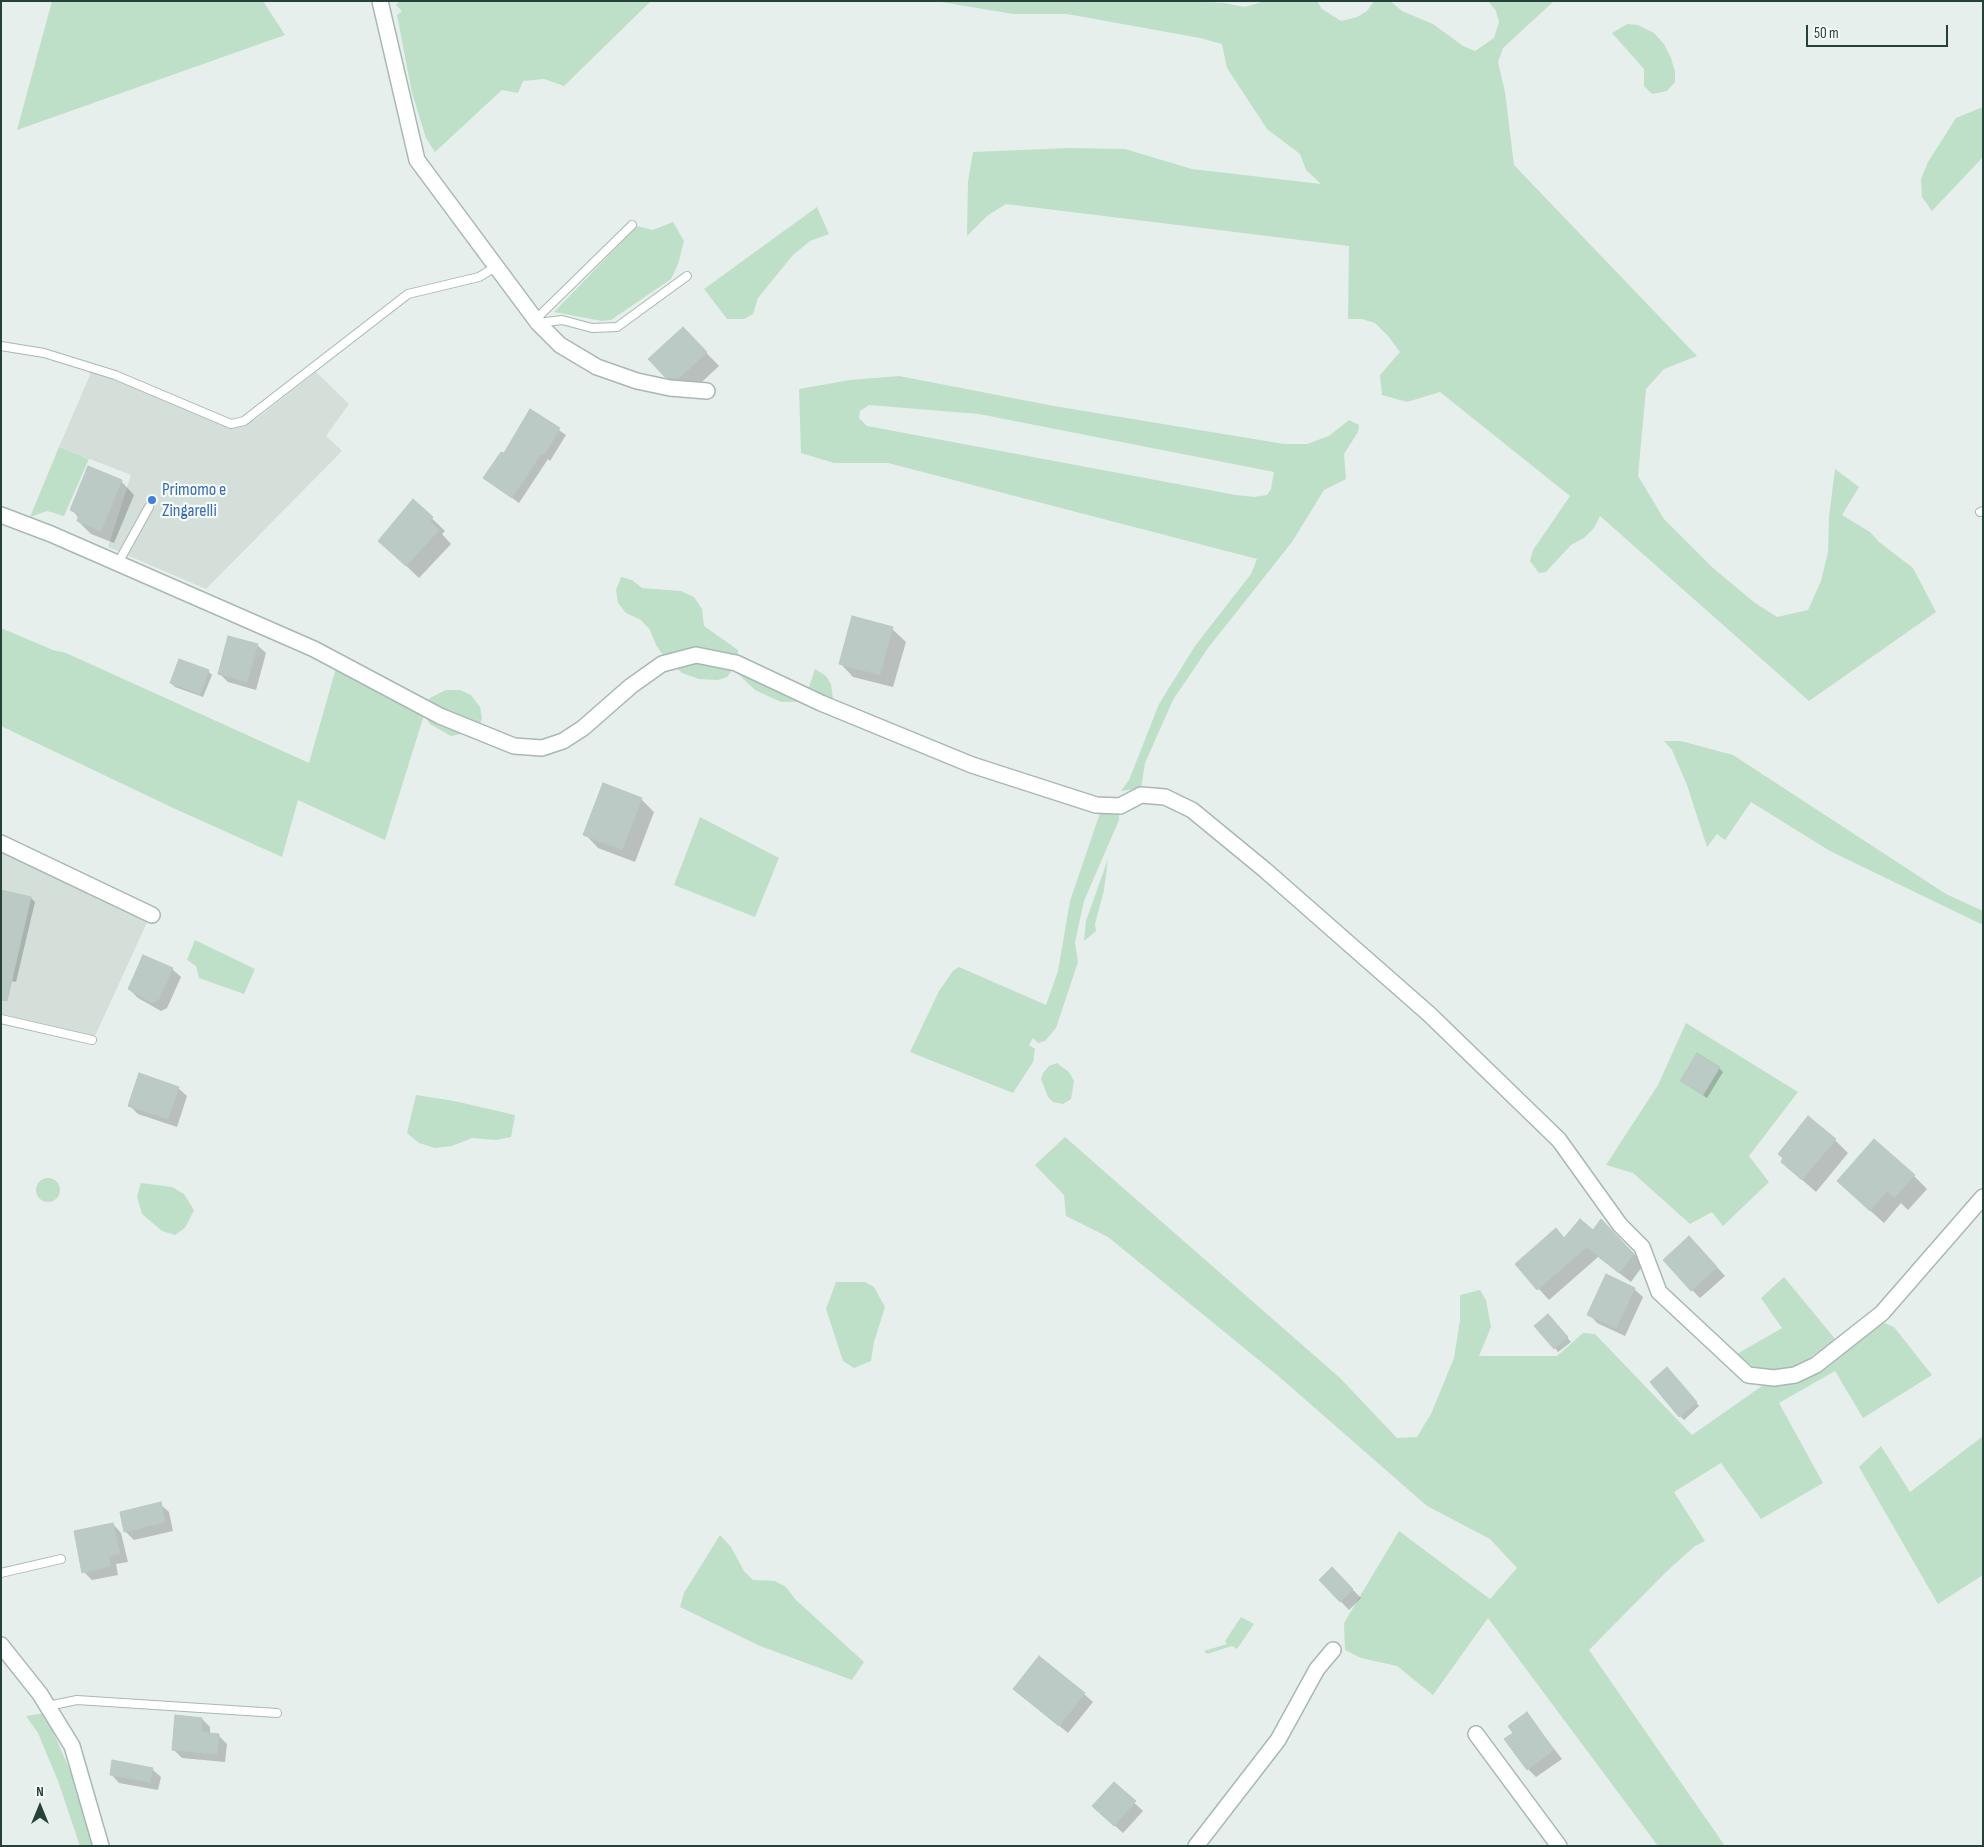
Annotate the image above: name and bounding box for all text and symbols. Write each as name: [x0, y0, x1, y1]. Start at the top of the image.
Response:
scale bar: [1809, 15, 1952, 47]
text: 50 m: [1814, 24, 1839, 43]
place label: Primomo e Zingarelli: [162, 479, 226, 522]
marker: Primomo e Zingarelli: [146, 494, 158, 506]
north arrow: [15, 1782, 65, 1832]
text: N: [36, 1783, 44, 1800]

